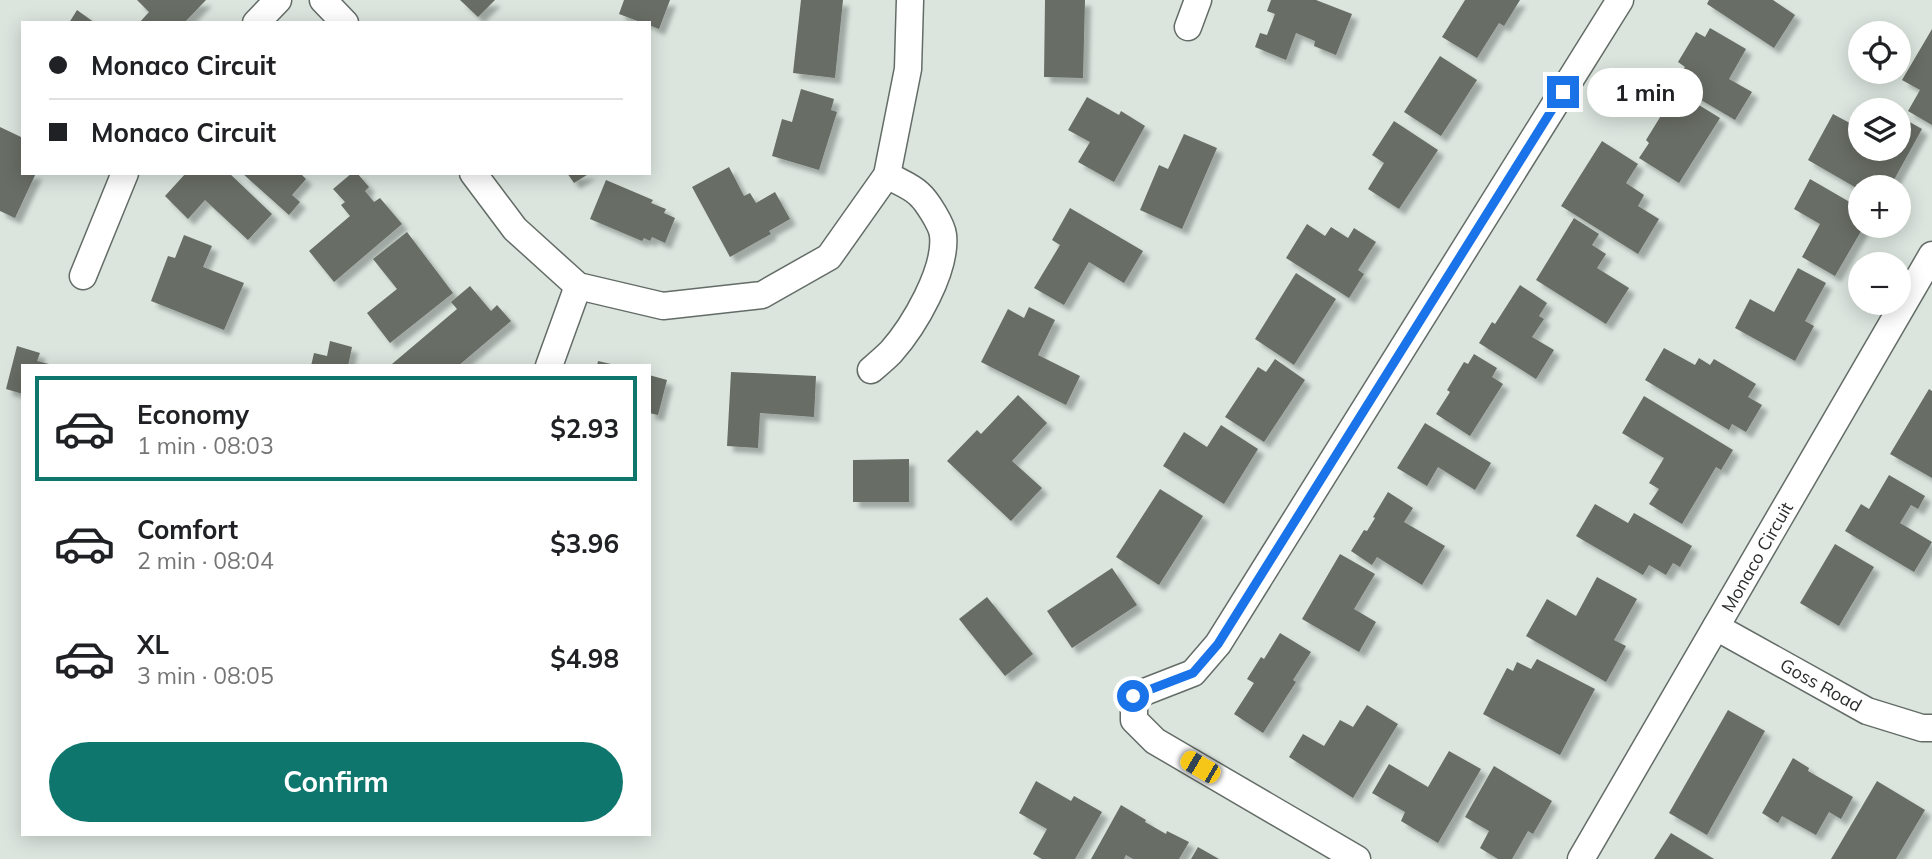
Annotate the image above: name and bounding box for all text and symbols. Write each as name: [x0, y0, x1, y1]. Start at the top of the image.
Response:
map controls: [1848, 21, 1911, 315]
button: locate: [1848, 21, 1911, 84]
text: Monaco Circuit: [91, 49, 276, 82]
callout: 1 min: [1588, 68, 1703, 116]
route end: [1547, 76, 1579, 108]
text: 1 min: [1615, 78, 1675, 107]
button: layers: [1848, 98, 1911, 161]
text: Monaco Circuit: [91, 116, 276, 149]
button: +: [1848, 175, 1911, 238]
button: −: [1848, 252, 1911, 315]
icon: car: [53, 397, 116, 460]
text: Economy: [137, 398, 249, 431]
text: $2.93: [550, 412, 619, 445]
text: 1 min · 08:03: [137, 431, 274, 460]
street label: Monaco Circuit: [1716, 498, 1798, 616]
icon: car: [53, 512, 116, 575]
text: Comfort: [137, 513, 238, 546]
text: $3.96: [550, 527, 619, 560]
text: 2 min · 08:04: [137, 546, 274, 575]
icon: car: [53, 627, 116, 690]
text: XL: [137, 628, 169, 661]
text: $4.98: [550, 642, 619, 675]
street label: Goss Road: [1776, 653, 1866, 717]
text: 3 min · 08:05: [137, 661, 274, 690]
route start: [1117, 680, 1149, 712]
button: Confirm: [49, 742, 623, 822]
car: [1177, 747, 1224, 787]

